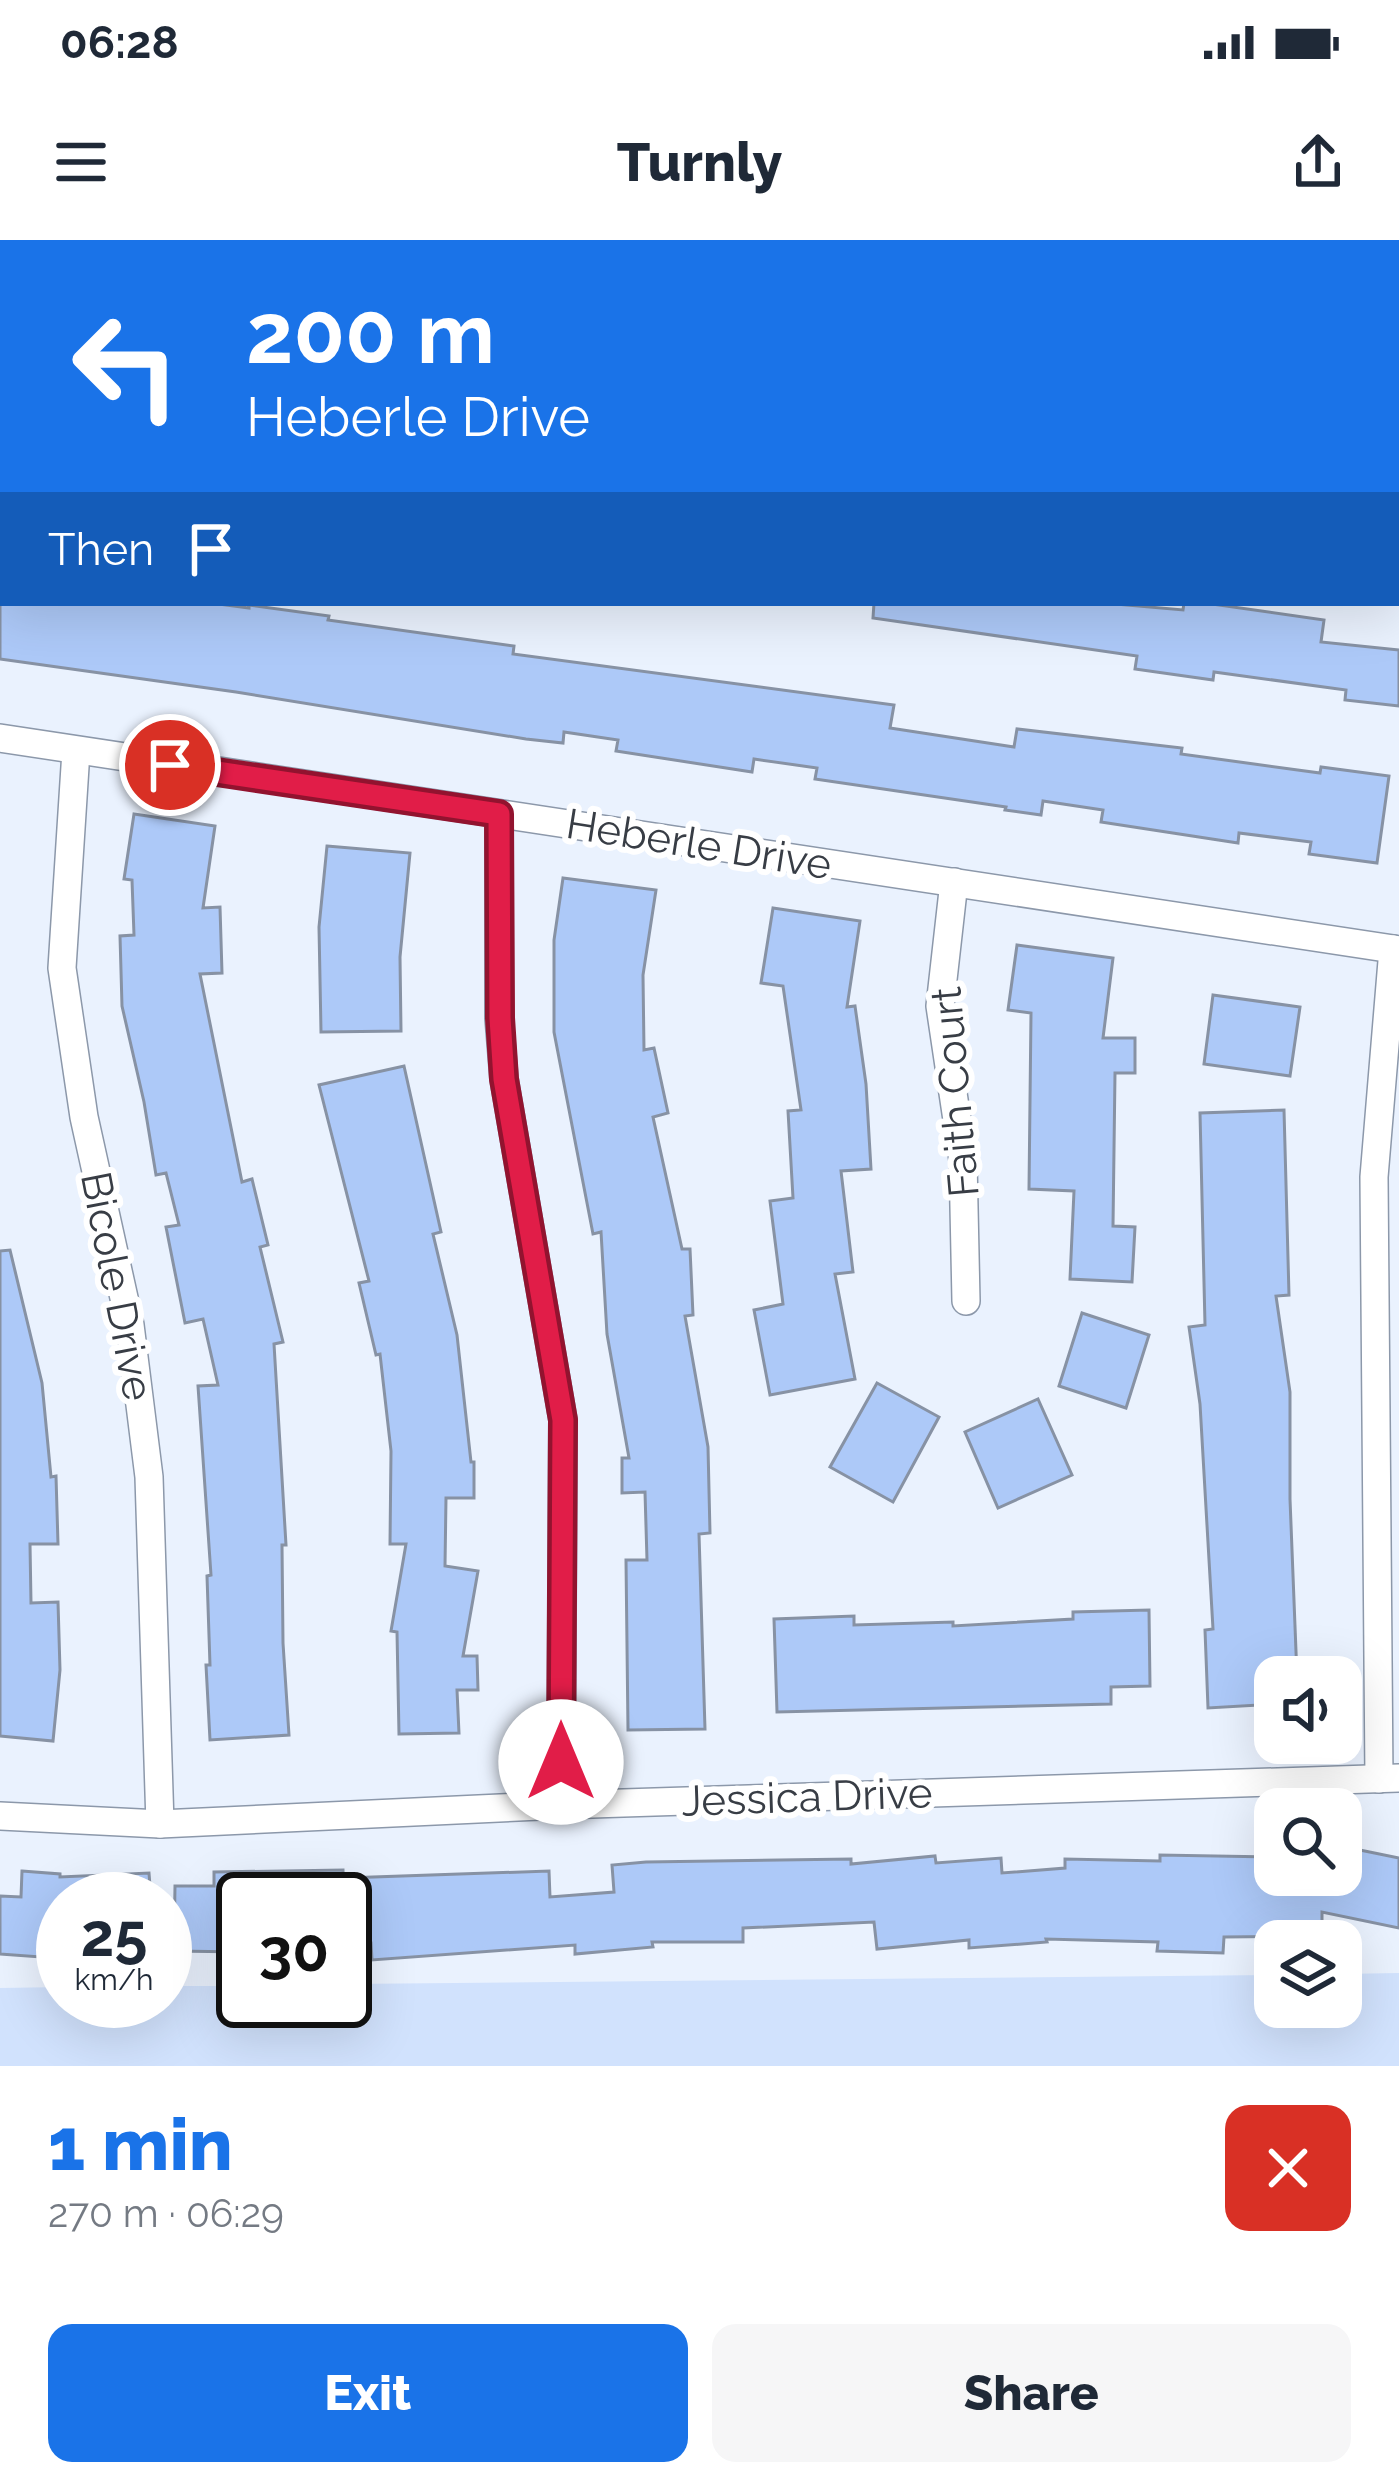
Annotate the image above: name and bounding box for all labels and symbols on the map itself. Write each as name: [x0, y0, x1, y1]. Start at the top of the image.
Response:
pin: [119, 714, 221, 816]
street label: Heberle Drive: [563, 799, 835, 889]
street label: Faith Court: [921, 985, 989, 1199]
street label: Bicole Drive: [71, 1167, 163, 1405]
position arrow: [498, 1699, 624, 1825]
street label: Jessica Drive: [681, 1768, 933, 1826]
speed limit sign: 30: [216, 1872, 372, 2028]

